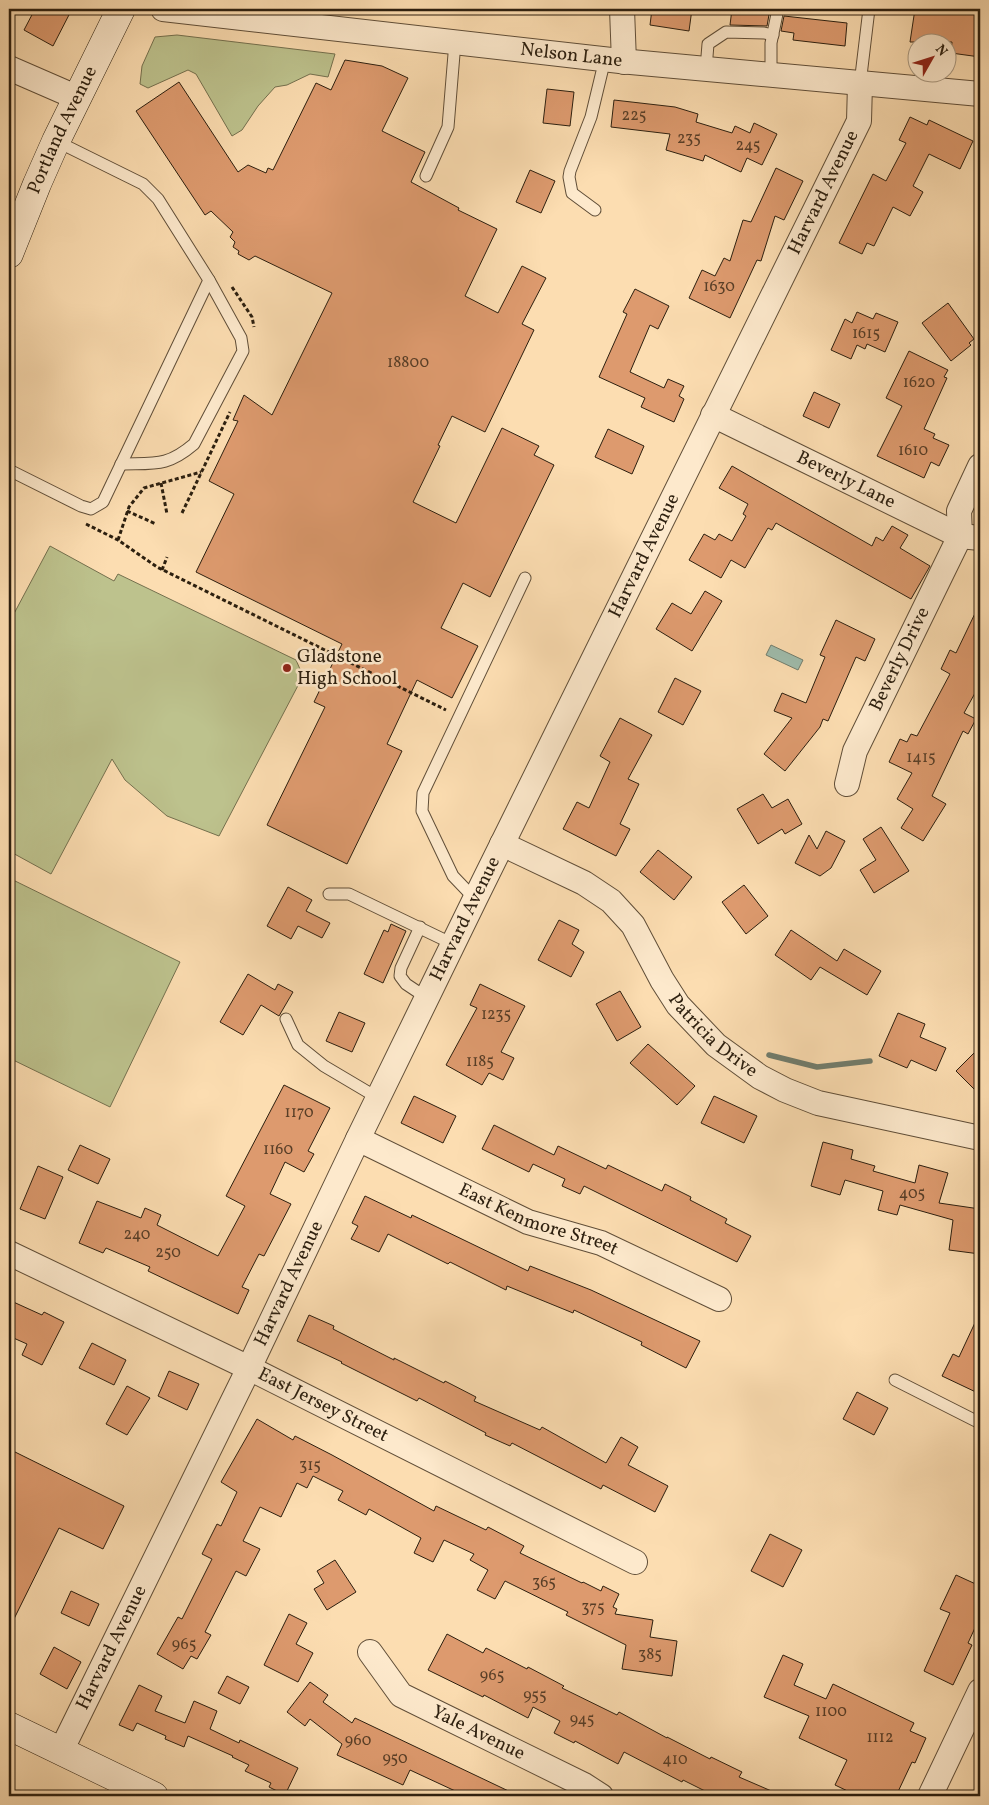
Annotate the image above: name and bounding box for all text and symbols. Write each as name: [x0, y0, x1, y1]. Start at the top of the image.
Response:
north arrow: [906, 32, 956, 82]
street label: Nelson Lane: [519, 37, 624, 74]
text: N: [930, 41, 952, 61]
street label: Portland Avenue: [21, 62, 104, 198]
house number: 225: [622, 105, 646, 127]
street label: Harvard Avenue: [782, 126, 865, 259]
house number: 235: [677, 128, 701, 150]
house number: 245: [736, 135, 760, 157]
house number: 1630: [703, 276, 735, 298]
house number: 1615: [852, 323, 880, 345]
house number: 18800: [387, 352, 429, 374]
house number: 1620: [903, 372, 935, 394]
house number: 1610: [898, 440, 928, 462]
street label: Beverly Lane: [792, 445, 900, 515]
street label: Harvard Avenue: [603, 489, 686, 623]
street label: Beverly Drive: [863, 603, 936, 716]
place label: Gladstone High School: [297, 644, 398, 692]
marker: Gladstone High School: [281, 662, 293, 674]
house number: 1415: [906, 747, 936, 769]
street label: Harvard Avenue: [424, 852, 507, 986]
street label: Patricia Drive: [661, 989, 763, 1084]
house number: 1235: [481, 1004, 511, 1026]
house number: 1185: [466, 1051, 494, 1073]
house number: 1170: [284, 1102, 314, 1124]
house number: 1160: [263, 1139, 293, 1161]
street label: East Kenmore Street: [454, 1177, 623, 1262]
house number: 405: [899, 1183, 925, 1205]
street label: Harvard Avenue: [248, 1217, 330, 1351]
house number: 240: [124, 1224, 150, 1246]
house number: 250: [155, 1242, 181, 1264]
street label: East Jersey Street: [253, 1361, 393, 1449]
house number: 315: [299, 1455, 321, 1477]
house number: 365: [532, 1572, 556, 1594]
street label: Harvard Avenue: [70, 1581, 153, 1715]
house number: 375: [581, 1597, 605, 1619]
house number: 965: [172, 1634, 196, 1656]
house number: 385: [638, 1644, 662, 1666]
house number: 965: [480, 1665, 504, 1687]
house number: 955: [523, 1685, 547, 1707]
street label: Yale Avenue: [427, 1699, 529, 1767]
house number: 1100: [815, 1701, 847, 1723]
house number: 945: [570, 1709, 594, 1731]
house number: 1112: [866, 1727, 894, 1749]
house number: 960: [345, 1730, 371, 1752]
house number: 950: [382, 1748, 408, 1770]
house number: 410: [662, 1749, 688, 1771]

